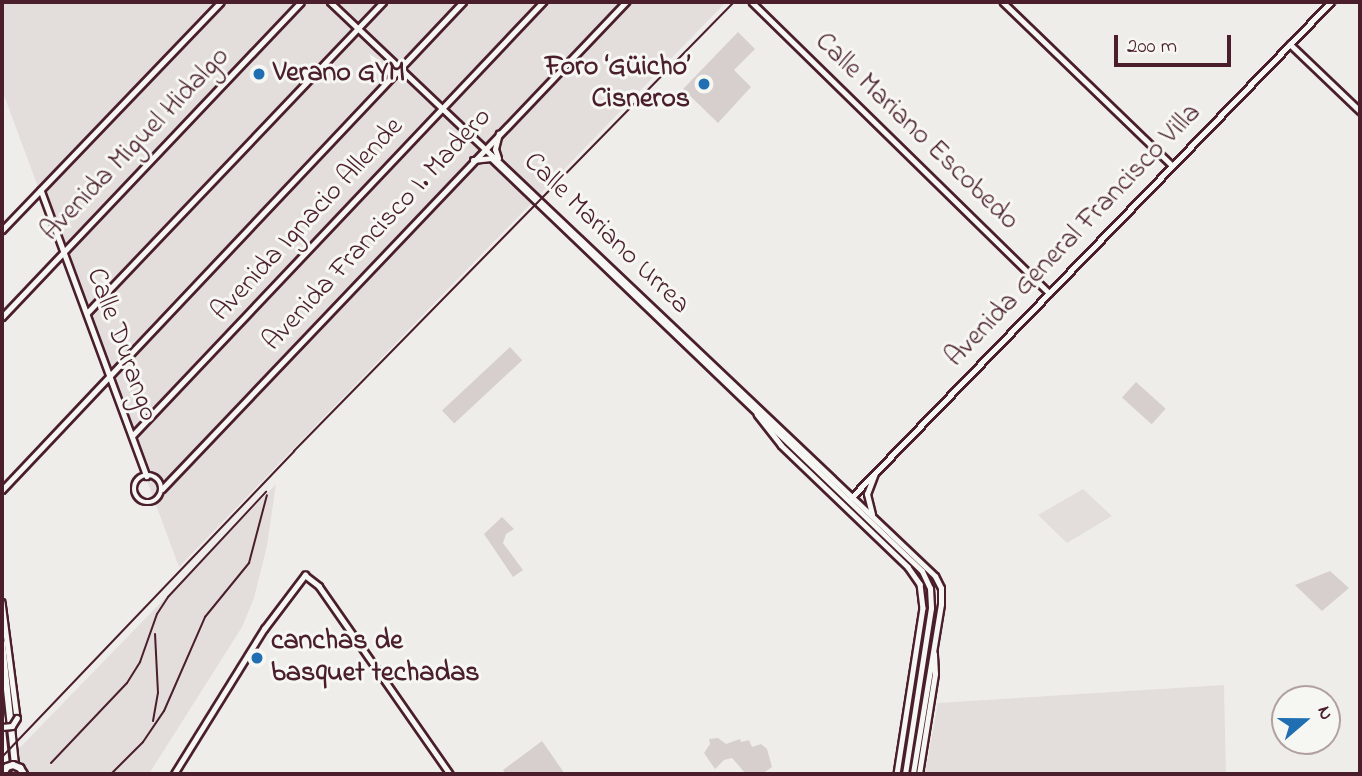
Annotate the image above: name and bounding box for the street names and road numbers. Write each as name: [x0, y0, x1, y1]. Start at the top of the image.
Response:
street label: Calle Mariano Escobedo: [807, 26, 1025, 238]
street label: Avenida Miguel Hidalgo: [35, 41, 237, 249]
street label: Avenida General Francisco Villa: [939, 97, 1209, 375]
street label: Avenida Francisco I. Madero: [256, 101, 500, 359]
street label: Avenida Ignacio Allende: [205, 111, 411, 329]
street label: Calle Mariano Urrea: [516, 146, 696, 322]
street label: Calle Durango: [78, 264, 164, 426]

